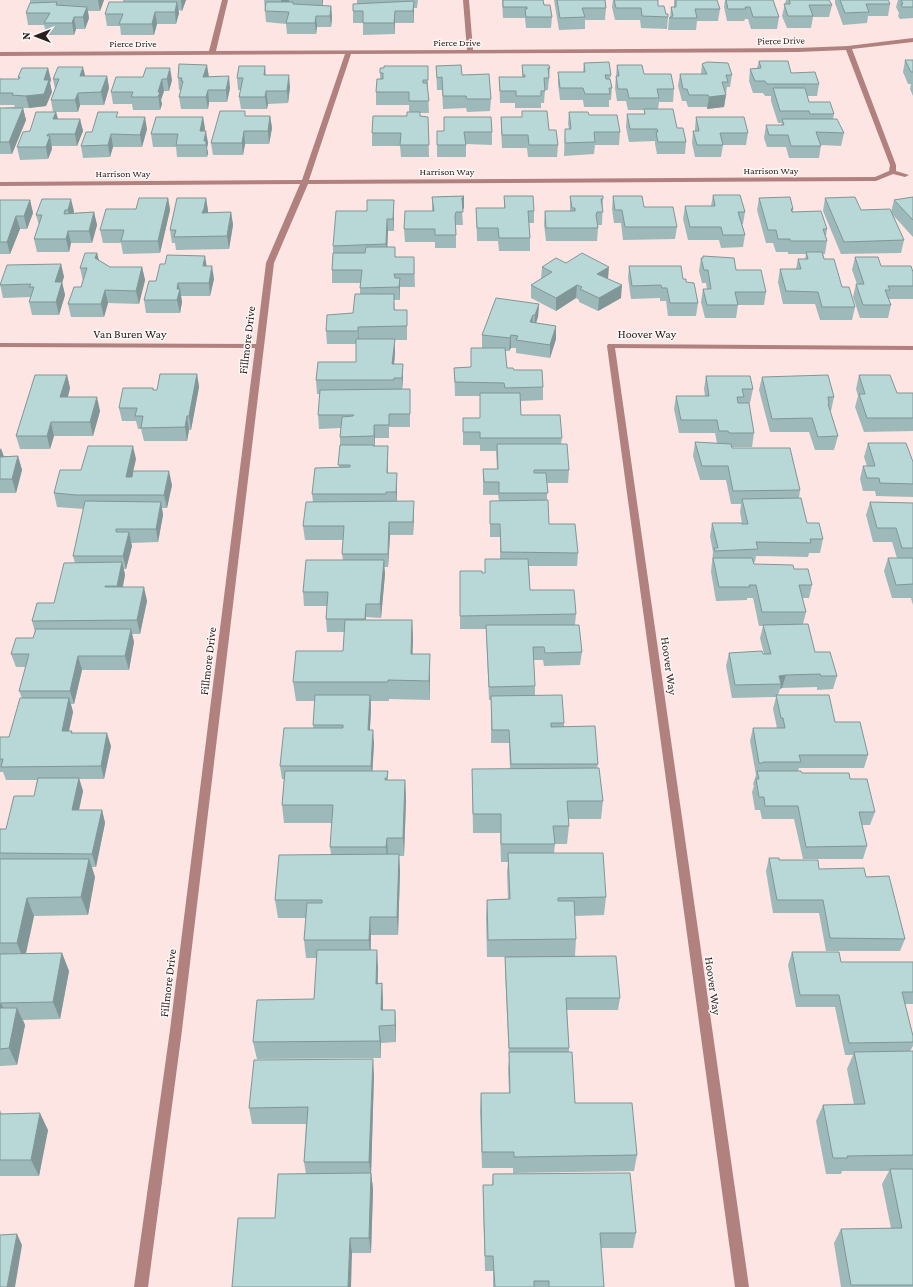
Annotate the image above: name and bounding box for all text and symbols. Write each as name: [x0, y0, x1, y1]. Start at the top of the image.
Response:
north arrow: [16, 16, 56, 56]
text: N: [20, 32, 32, 40]
street label: Pierce Drive: [757, 35, 805, 46]
street label: Pierce Drive: [433, 37, 481, 48]
street label: Pierce Drive: [109, 38, 157, 49]
street label: Harrison Way: [744, 165, 799, 176]
street label: Harrison Way: [420, 166, 475, 177]
street label: Harrison Way: [96, 168, 151, 179]
street label: Fillmore Drive: [236, 305, 258, 375]
street label: Van Buren Way: [94, 327, 167, 341]
street label: Hoover Way: [618, 327, 677, 341]
street label: Fillmore Drive: [197, 626, 219, 696]
street label: Hoover Way: [658, 636, 680, 696]
street label: Fillmore Drive: [157, 948, 179, 1018]
street label: Hoover Way: [702, 956, 724, 1016]

